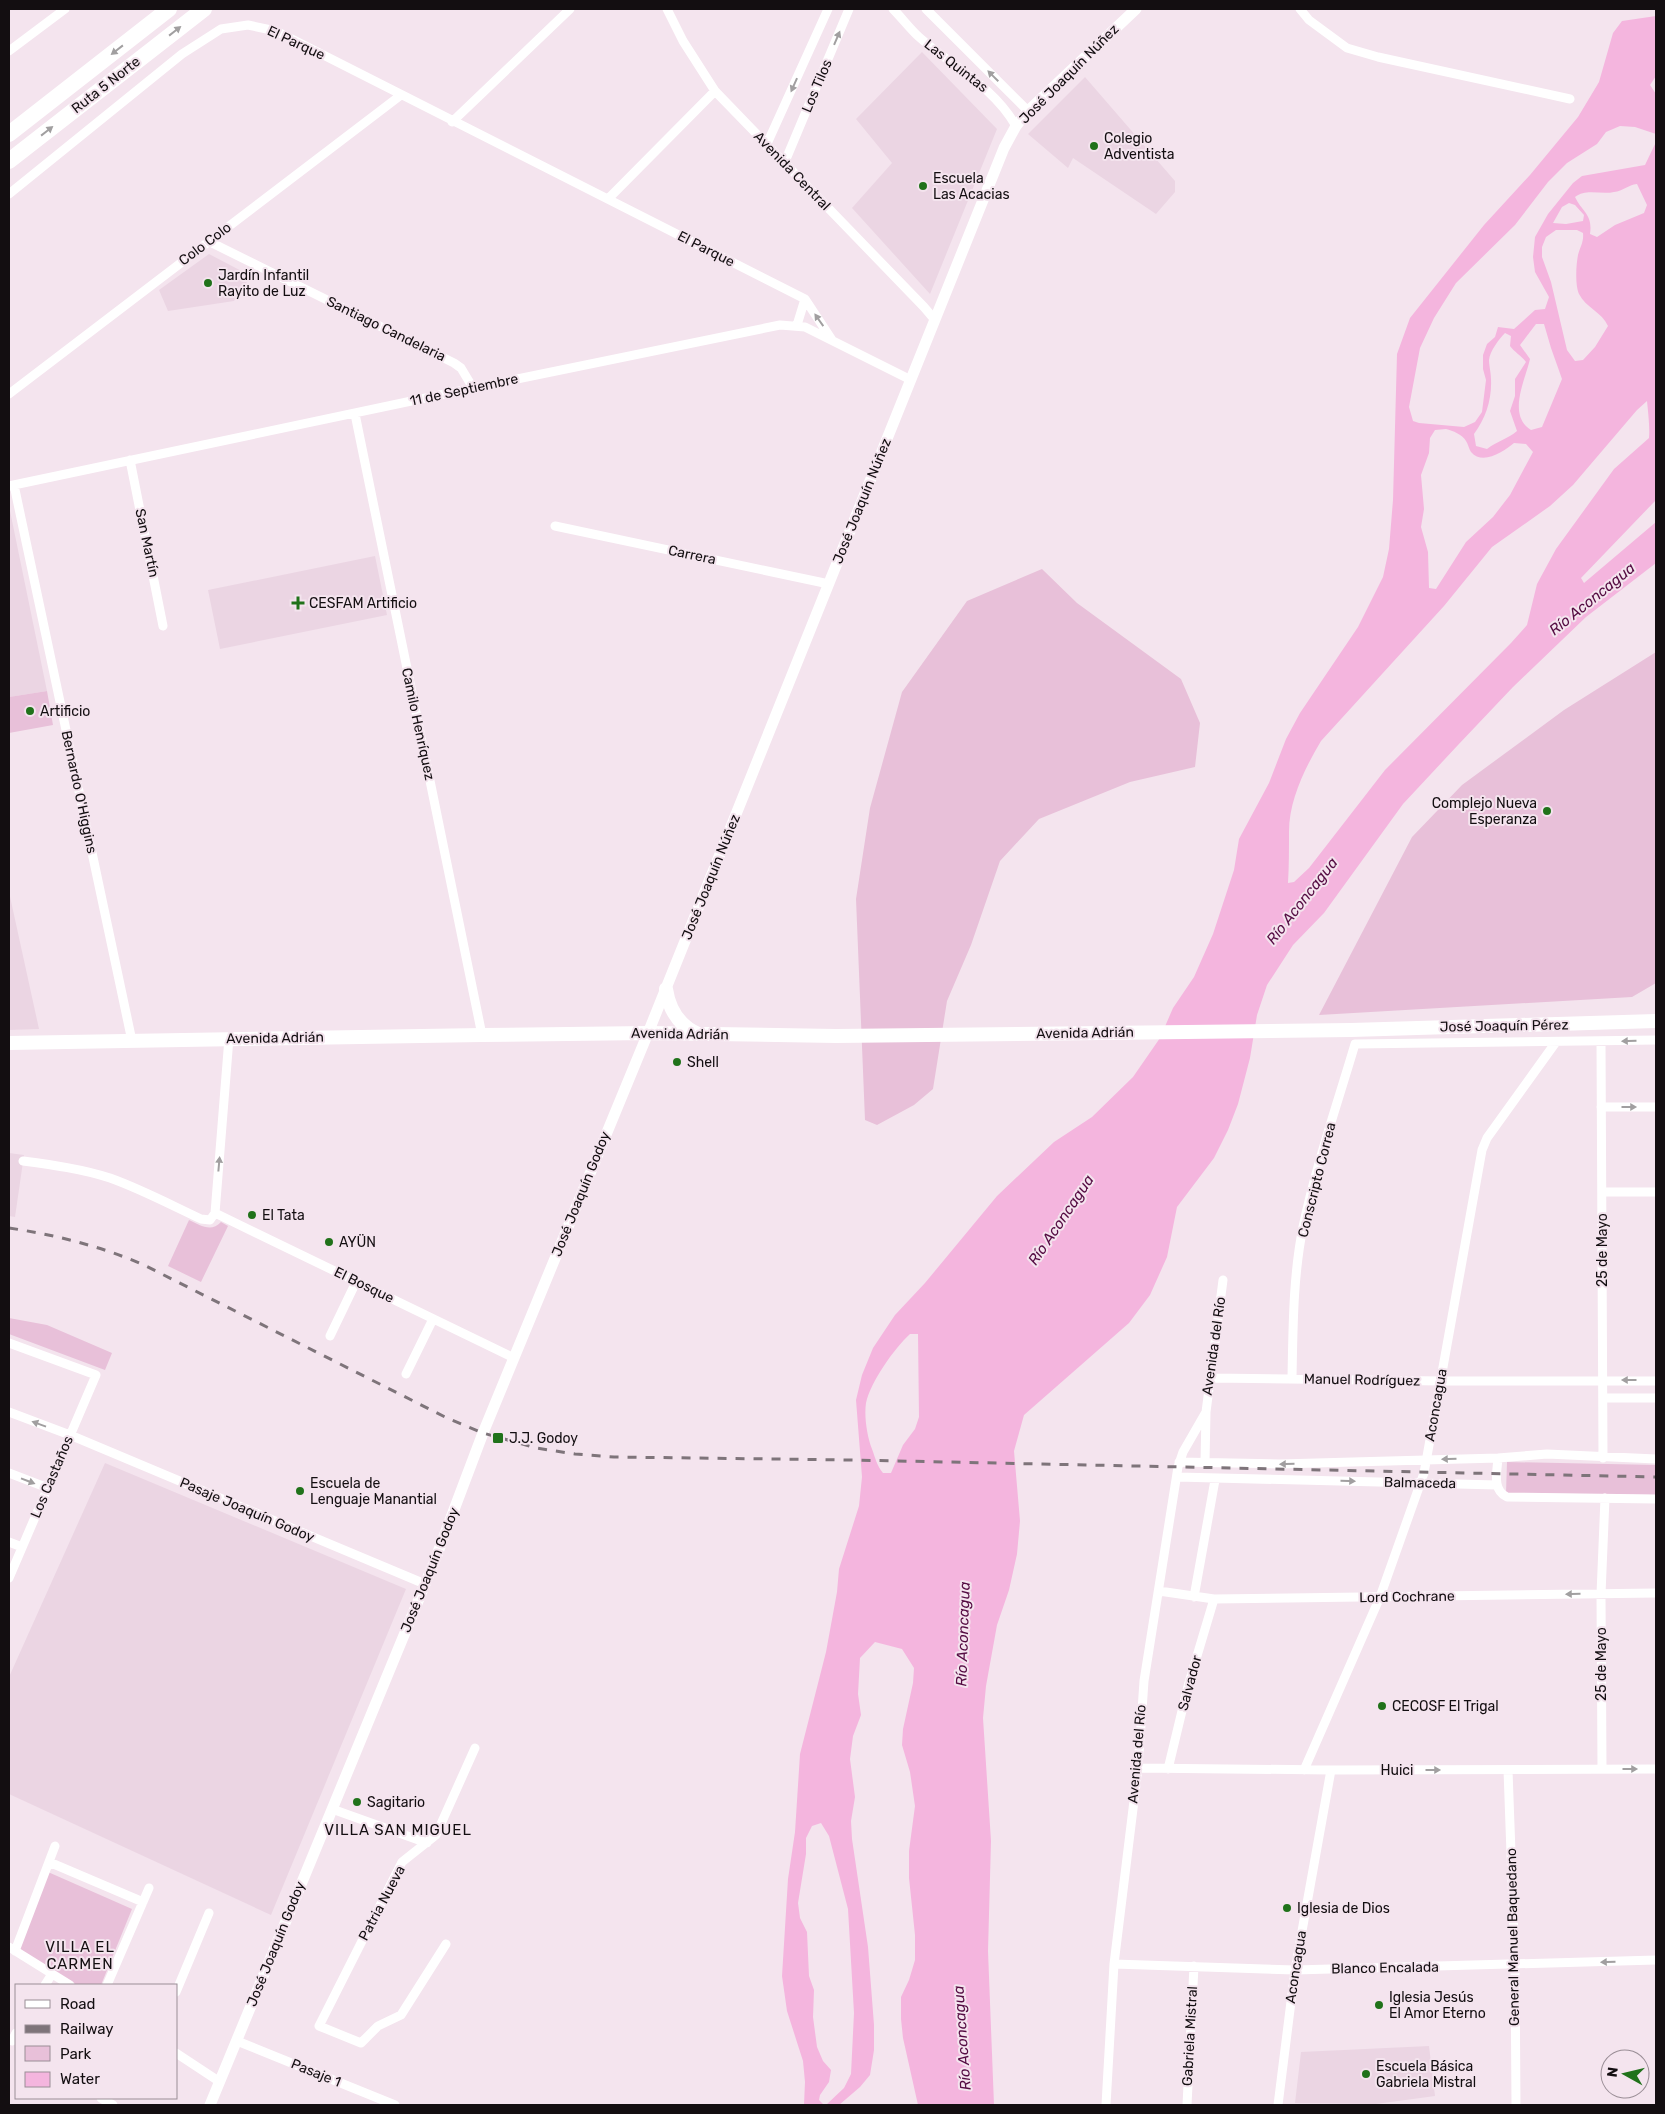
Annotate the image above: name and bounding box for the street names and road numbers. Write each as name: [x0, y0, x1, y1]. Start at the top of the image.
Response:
street label: José Joaquín Núñez: [1016, 21, 1122, 127]
street label: El Parque: [264, 22, 328, 64]
street label: Las Quintas: [921, 36, 991, 96]
street label: Ruta 5 Norte: [68, 53, 144, 117]
street label: Los Tilos: [798, 57, 836, 115]
street label: Avenida Central: [750, 128, 834, 214]
street label: Colo Colo: [176, 219, 234, 269]
street label: El Parque: [675, 227, 737, 271]
street label: Santiago Candelaria: [324, 293, 448, 365]
street label: 11 de Septiembre: [408, 370, 520, 410]
street label: José Joaquín Núñez: [829, 436, 895, 566]
street label: San Martín: [131, 507, 163, 579]
street label: Carrera: [667, 542, 717, 568]
street label: Camilo Henríquez: [398, 666, 438, 782]
street label: Bernardo O'Higgins: [58, 729, 100, 855]
street label: José Joaquín Núñez: [678, 812, 744, 942]
street label: José Joaquín Pérez: [1439, 1016, 1569, 1036]
street label: Avenida Adrián: [1036, 1024, 1134, 1042]
street label: Avenida Adrián: [631, 1025, 729, 1043]
street label: Avenida Adrián: [226, 1029, 324, 1047]
street label: Conscripto Correa: [1294, 1121, 1340, 1239]
street label: José Joaquín Godoy: [548, 1129, 614, 1259]
street label: 25 de Mayo: [1594, 1213, 1611, 1287]
street label: El Bosque: [331, 1263, 397, 1307]
street label: Avenida del Río: [1199, 1296, 1229, 1396]
street label: Aconcagua: [1421, 1367, 1451, 1443]
street label: Manuel Rodríguez: [1304, 1370, 1420, 1390]
street label: Los Castaños: [27, 1433, 77, 1521]
street label: Pasaje Joaquín Godoy: [177, 1474, 317, 1546]
street label: Balmaceda: [1384, 1474, 1456, 1492]
street label: José Joaquín Godoy: [397, 1505, 463, 1635]
street label: Lord Cochrane: [1359, 1588, 1455, 1606]
street label: 25 de Mayo: [1593, 1627, 1610, 1701]
street label: Salvador: [1174, 1653, 1206, 1713]
street label: Avenida del Río: [1124, 1704, 1150, 1804]
street label: Huici: [1381, 1762, 1413, 1779]
street label: General Manuel Baquedano: [1503, 1848, 1523, 2026]
street label: Patria Nueva: [355, 1862, 409, 1944]
street label: José Joaquín Godoy: [243, 1879, 309, 2009]
street label: Aconcagua: [1282, 1929, 1310, 2005]
street label: Blanco Encalada: [1331, 1959, 1439, 1977]
street label: Gabriela Mistral: [1179, 1986, 1201, 2086]
street label: Pasaje 1: [289, 2055, 343, 2091]

